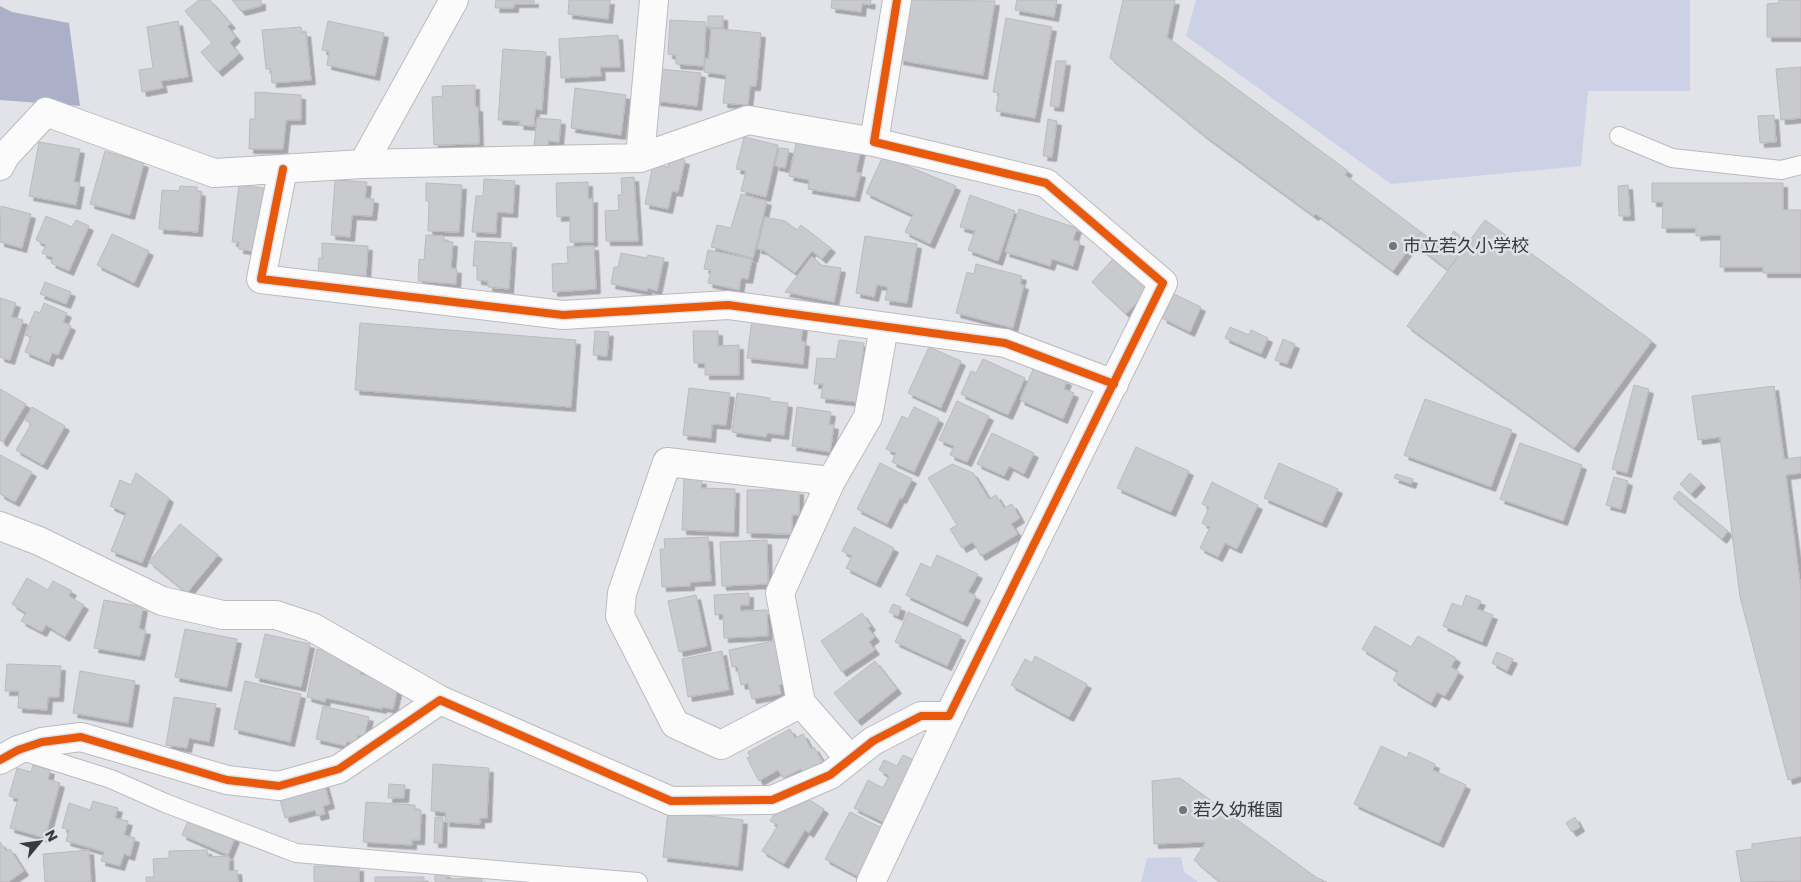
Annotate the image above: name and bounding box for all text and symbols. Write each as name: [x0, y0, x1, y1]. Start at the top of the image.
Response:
place label: 市立若久小学校: [1403, 233, 1529, 258]
marker: 市立若久小学校: [1387, 240, 1399, 252]
place label: 若久幼稚園: [1193, 797, 1283, 822]
marker: 若久幼稚園: [1177, 804, 1189, 816]
north arrow: [15, 817, 65, 867]
text: N: [40, 826, 63, 845]

